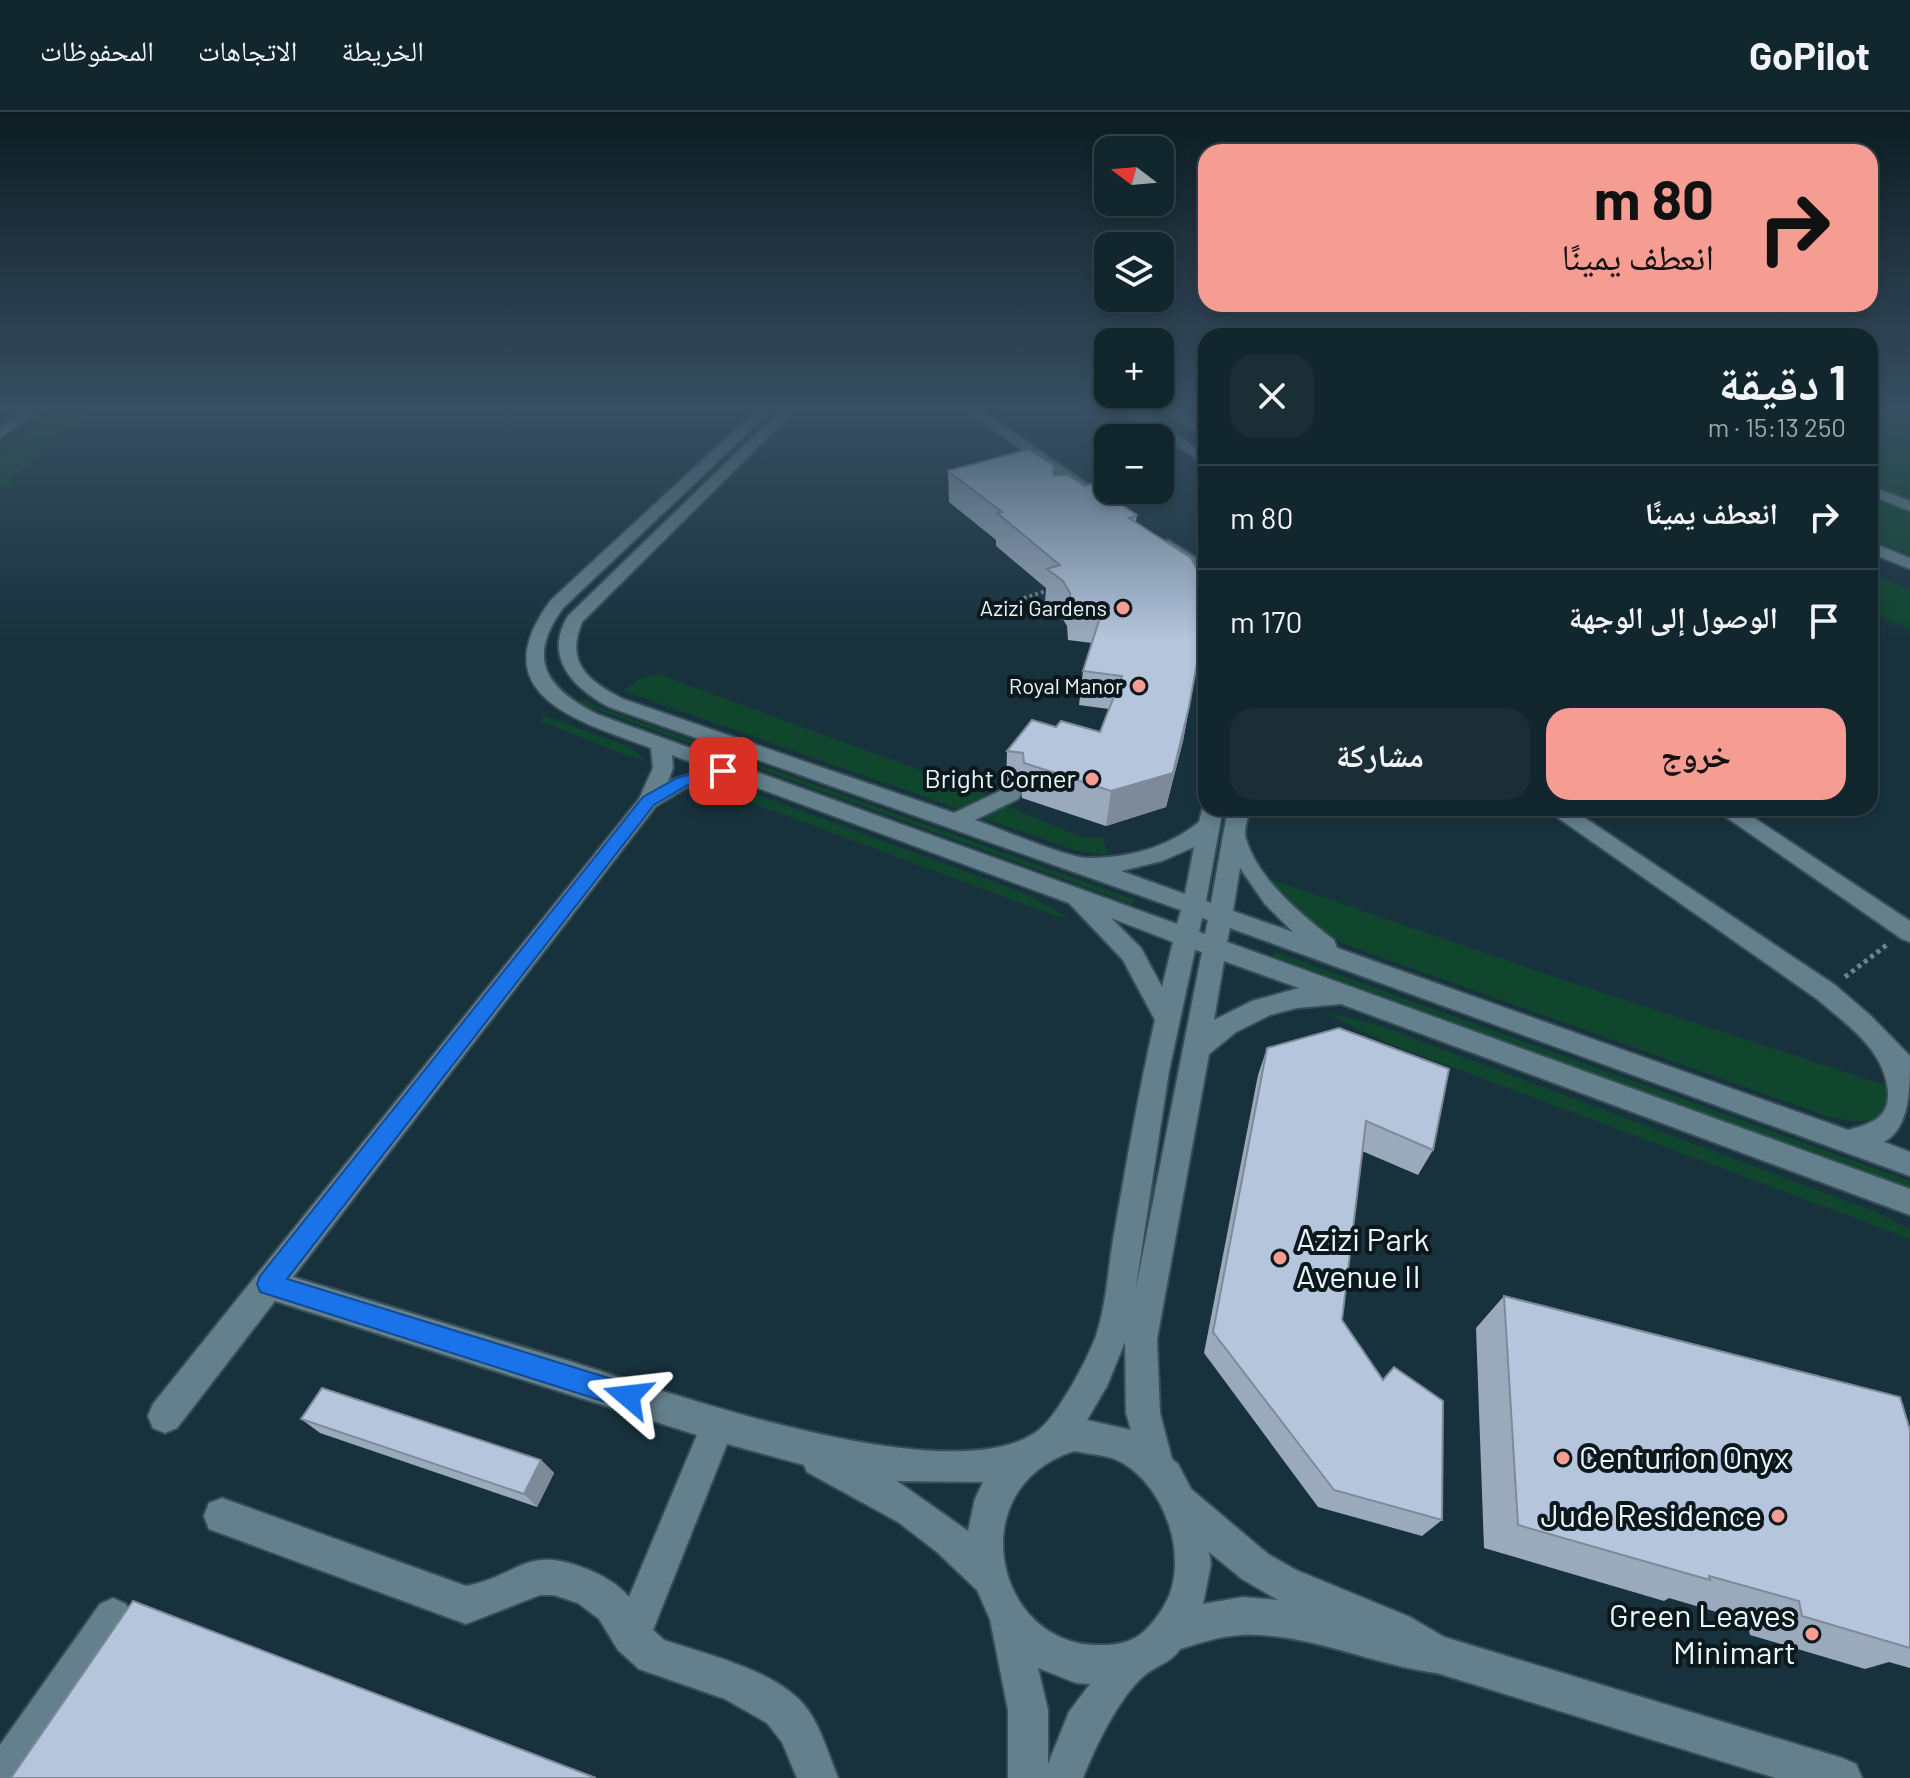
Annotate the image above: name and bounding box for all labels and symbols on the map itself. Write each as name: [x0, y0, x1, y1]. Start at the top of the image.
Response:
north arrow: [1094, 136, 1174, 216]
place label: Azizi Gardens: [980, 594, 1107, 620]
marker: Azizi Gardens: [1114, 599, 1132, 617]
place label: Royal Manor: [1009, 672, 1123, 698]
marker: Royal Manor: [1130, 677, 1148, 695]
pin: [689, 737, 757, 805]
place label: Bright Corner: [924, 762, 1077, 793]
marker: Bright Corner: [1083, 770, 1101, 788]
place label: Azizi Park Avenue II: [1296, 1219, 1430, 1294]
marker: Azizi Park Avenue II: [1271, 1249, 1289, 1267]
position arrow: [586, 1354, 670, 1438]
place label: Centurion Onyx: [1579, 1437, 1789, 1475]
marker: Centurion Onyx: [1554, 1449, 1572, 1467]
place label: Jude Residence: [1540, 1495, 1762, 1533]
marker: Jude Residence: [1769, 1507, 1787, 1525]
place label: Green Leaves Minimart: [1609, 1595, 1796, 1670]
marker: Green Leaves Minimart: [1803, 1625, 1821, 1643]

